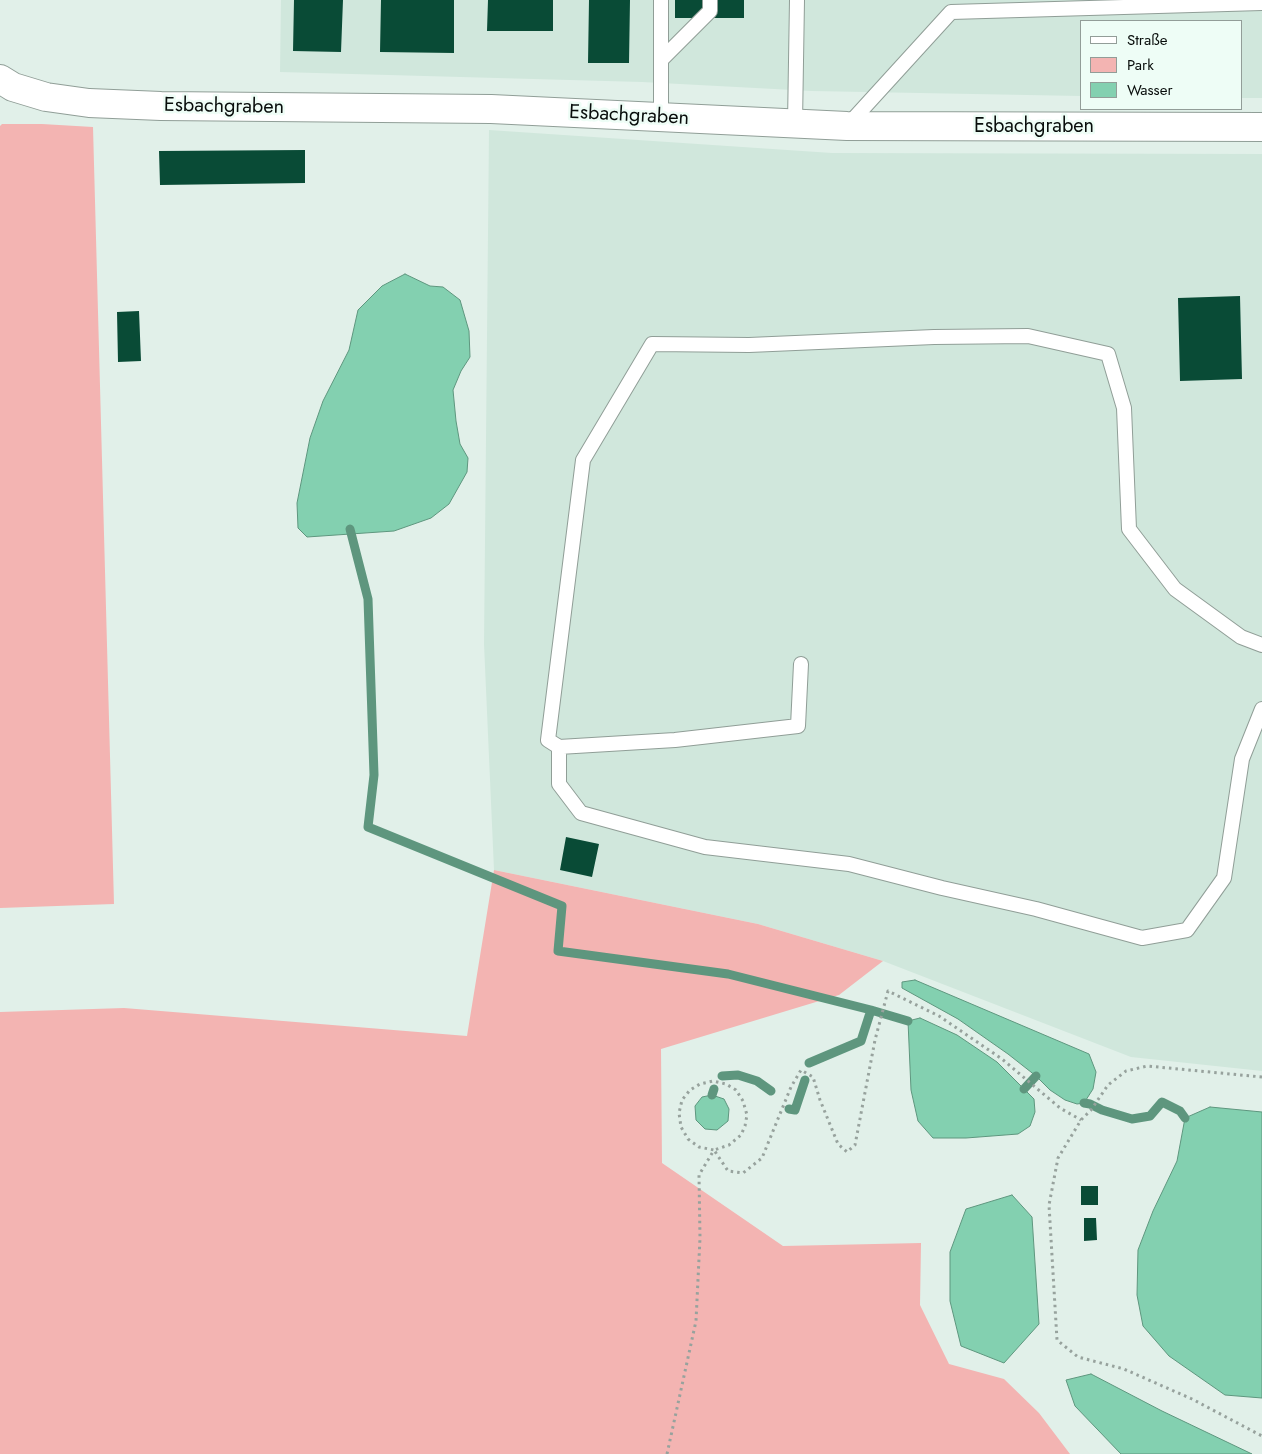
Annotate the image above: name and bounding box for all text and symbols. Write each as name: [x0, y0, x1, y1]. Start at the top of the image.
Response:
legend: [1080, 20, 1242, 110]
text: Straße: [1127, 29, 1167, 51]
text: Park: [1127, 54, 1154, 76]
text: Wasser: [1127, 79, 1173, 101]
street label: Esbachgraben: [164, 94, 284, 120]
street label: Esbachgraben: [568, 101, 690, 131]
street label: Esbachgraben: [974, 115, 1094, 139]

